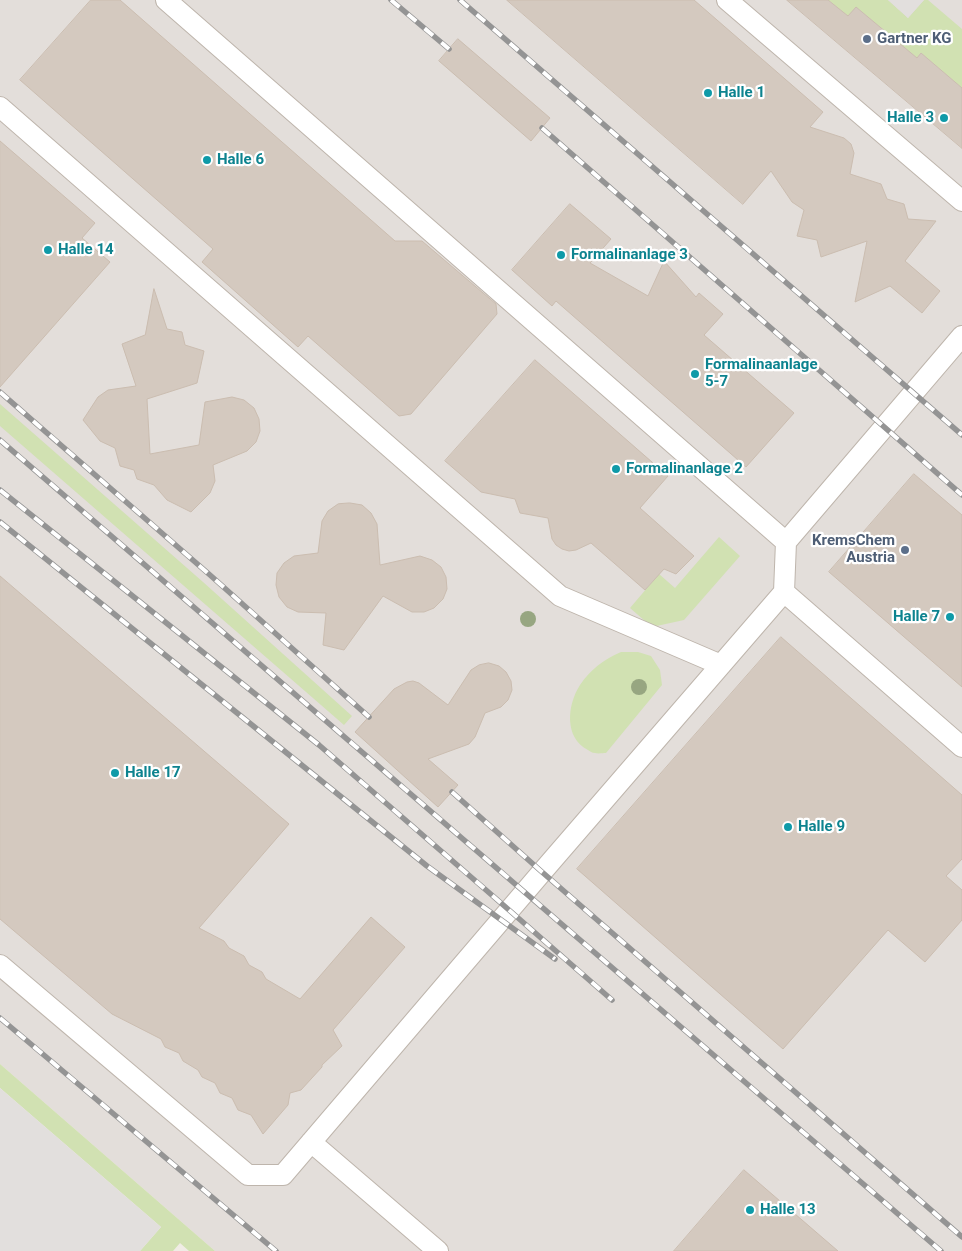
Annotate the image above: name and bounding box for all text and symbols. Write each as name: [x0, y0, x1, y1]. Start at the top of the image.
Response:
place label: Gartner KG: [877, 30, 951, 48]
marker: Gartner KG: [861, 33, 873, 45]
place label: Halle 1: [718, 84, 765, 102]
marker: Halle 1: [702, 87, 714, 99]
place label: Halle 3: [887, 109, 934, 127]
marker: Halle 3: [938, 112, 950, 124]
place label: Halle 6: [217, 151, 264, 169]
marker: Halle 6: [201, 154, 213, 166]
place label: Halle 14: [58, 241, 114, 259]
marker: Halle 14: [42, 244, 54, 256]
place label: Formalinanlage 3: [571, 246, 688, 264]
marker: Formalinanlage 3: [555, 249, 567, 261]
place label: Formalinaanlage 5-7: [705, 356, 818, 391]
marker: Formalinaanlage 5-7: [689, 368, 701, 380]
place label: Formalinanlage 2: [626, 460, 743, 478]
marker: Formalinanlage 2: [610, 463, 622, 475]
place label: KremsChem Austria: [812, 532, 895, 567]
marker: KremsChem Austria: [899, 544, 911, 556]
place label: Halle 7: [893, 608, 940, 626]
marker: Halle 7: [944, 611, 956, 623]
place label: Halle 17: [125, 764, 181, 782]
marker: Halle 17: [109, 767, 121, 779]
place label: Halle 9: [798, 818, 845, 836]
marker: Halle 9: [782, 821, 794, 833]
place label: Halle 13: [760, 1201, 816, 1219]
marker: Halle 13: [744, 1204, 756, 1216]

